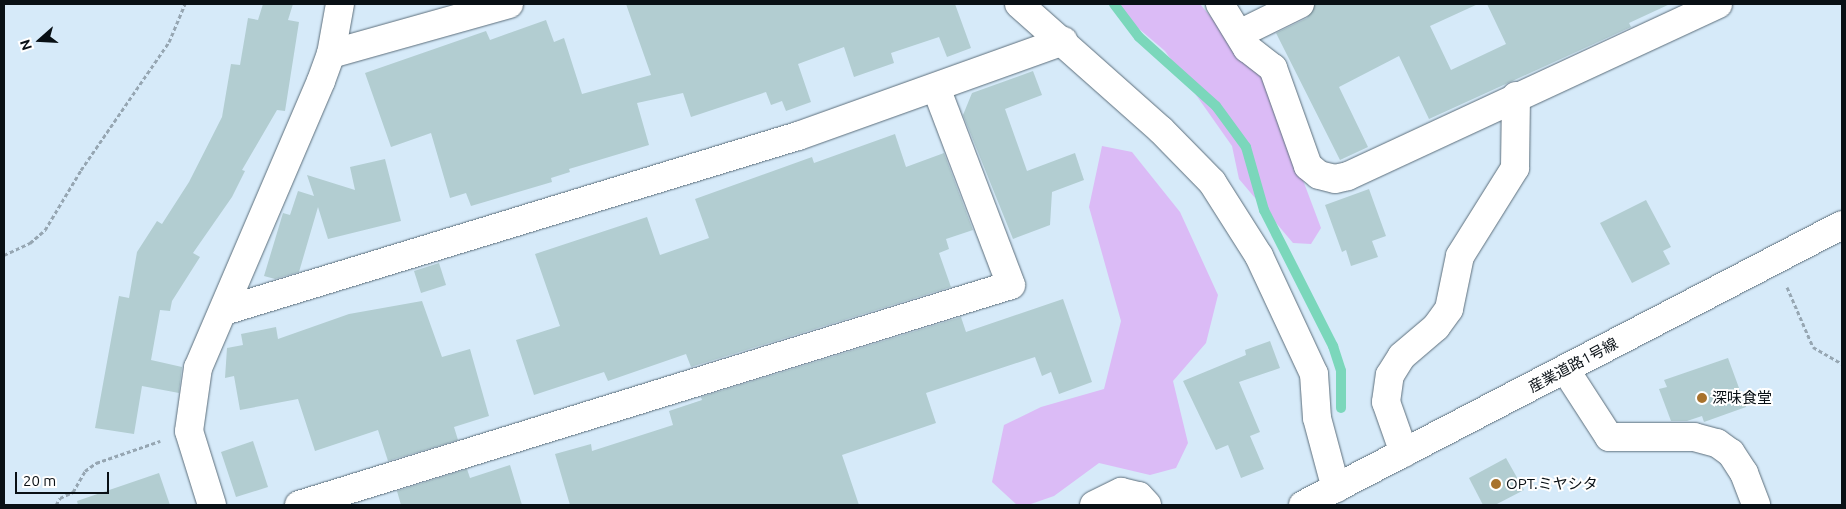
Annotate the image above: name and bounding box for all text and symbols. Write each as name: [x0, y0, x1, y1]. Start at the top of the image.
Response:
north arrow: [15, 15, 65, 65]
text: N: [17, 37, 35, 52]
street label: 産業道路1号線: [1525, 334, 1621, 396]
place label: 深味食堂: [1712, 389, 1772, 407]
marker: 深味食堂: [1696, 392, 1708, 404]
scale bar: [18, 462, 111, 494]
text: 20 m: [23, 472, 56, 489]
place label: OPT.ミヤシタ: [1506, 475, 1598, 493]
marker: OPT.ミヤシタ: [1490, 478, 1502, 490]

